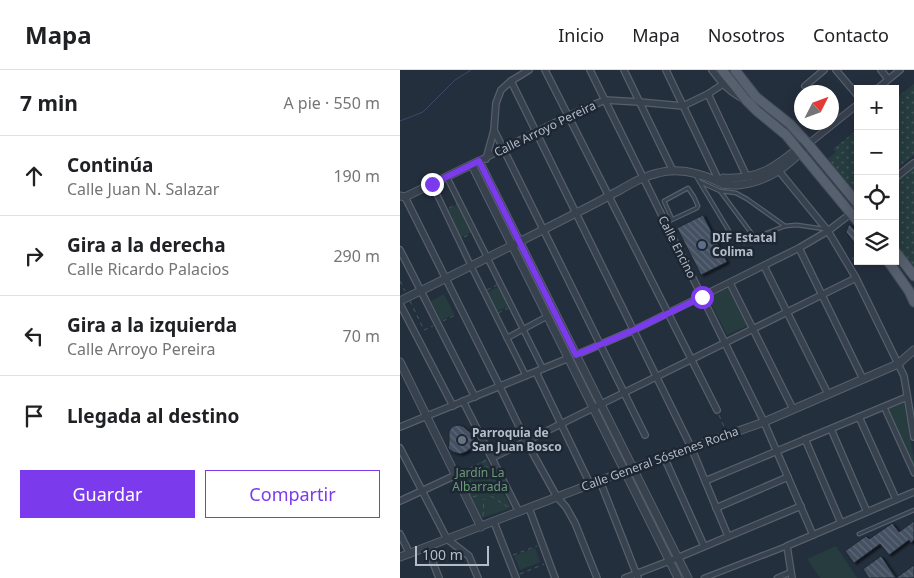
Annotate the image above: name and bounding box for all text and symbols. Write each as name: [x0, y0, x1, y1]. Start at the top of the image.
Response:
text: Mapa: [25, 18, 92, 51]
text: Inicio: [558, 23, 604, 47]
text: Mapa: [632, 23, 680, 47]
text: Nosotros: [708, 23, 785, 47]
text: Contacto: [813, 23, 889, 47]
north arrow: [794, 85, 839, 130]
map controls: [854, 85, 899, 265]
button: +: [854, 85, 899, 130]
text: 7 min: [20, 89, 78, 117]
text: A pie · 550 m: [283, 92, 380, 114]
street label: Calle Arroyo Pereira: [491, 97, 599, 161]
button: −: [854, 130, 899, 175]
text: Continúa: [67, 152, 153, 178]
icon: ahead: [20, 162, 48, 190]
text: 190 m: [333, 165, 380, 187]
route end: [421, 173, 444, 196]
button: locate: [854, 175, 899, 220]
text: Calle Juan N. Salazar: [67, 178, 219, 200]
street label: Calle Encino: [654, 213, 700, 281]
button: layers: [854, 220, 899, 265]
place label: DIF Estatal Colima: [712, 229, 776, 260]
text: Gira a la derecha: [67, 232, 226, 258]
marker: DIF Estatal Colima: [696, 239, 708, 251]
icon: right: [20, 242, 48, 270]
text: 290 m: [333, 245, 380, 267]
text: Calle Ricardo Palacios: [67, 258, 229, 280]
route start: [691, 286, 714, 309]
text: Gira a la izquierda: [67, 312, 237, 338]
icon: left: [20, 322, 48, 350]
text: 70 m: [343, 325, 380, 347]
text: Calle Arroyo Pereira: [67, 338, 215, 360]
icon: arrive: [20, 402, 48, 430]
text: Llegada al destino: [67, 403, 239, 429]
street label: Calle General Sóstenes Rocha: [579, 422, 741, 495]
place label: Parroquia de San Juan Bosco: [472, 424, 562, 455]
marker: Parroquia de San Juan Bosco: [456, 434, 468, 446]
park label: Jardín La Albarrada: [452, 464, 508, 495]
button: Guardar: [20, 470, 195, 518]
button: Compartir: [205, 470, 380, 518]
scale bar: [415, 543, 489, 566]
text: 100 m: [422, 545, 463, 564]

